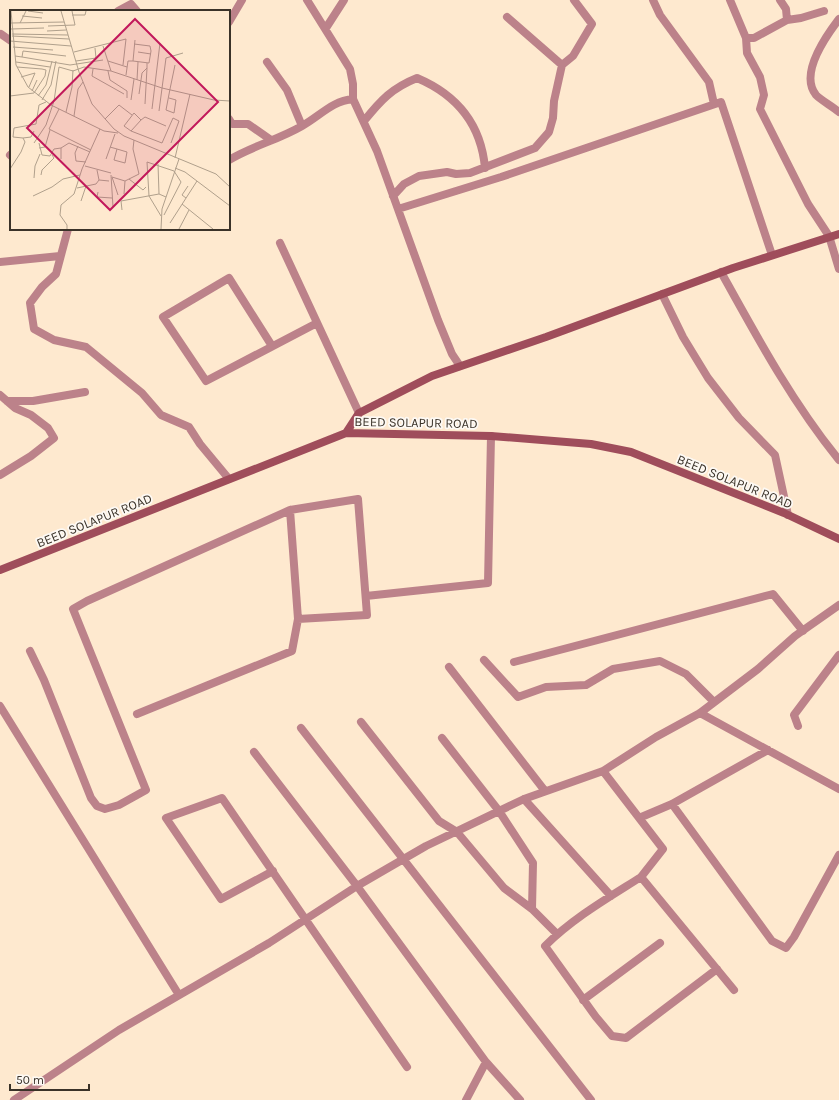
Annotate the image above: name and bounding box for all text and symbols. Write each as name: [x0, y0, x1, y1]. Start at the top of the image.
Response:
inset map: [10, 10, 230, 230]
street label: BEED SOLAPUR ROAD: [354, 414, 478, 431]
street label: BEED SOLAPUR ROAD: [675, 451, 795, 512]
street label: BEED SOLAPUR ROAD: [34, 490, 154, 551]
scale bar: [10, 1066, 89, 1092]
text: 50 m: [16, 1073, 44, 1087]

